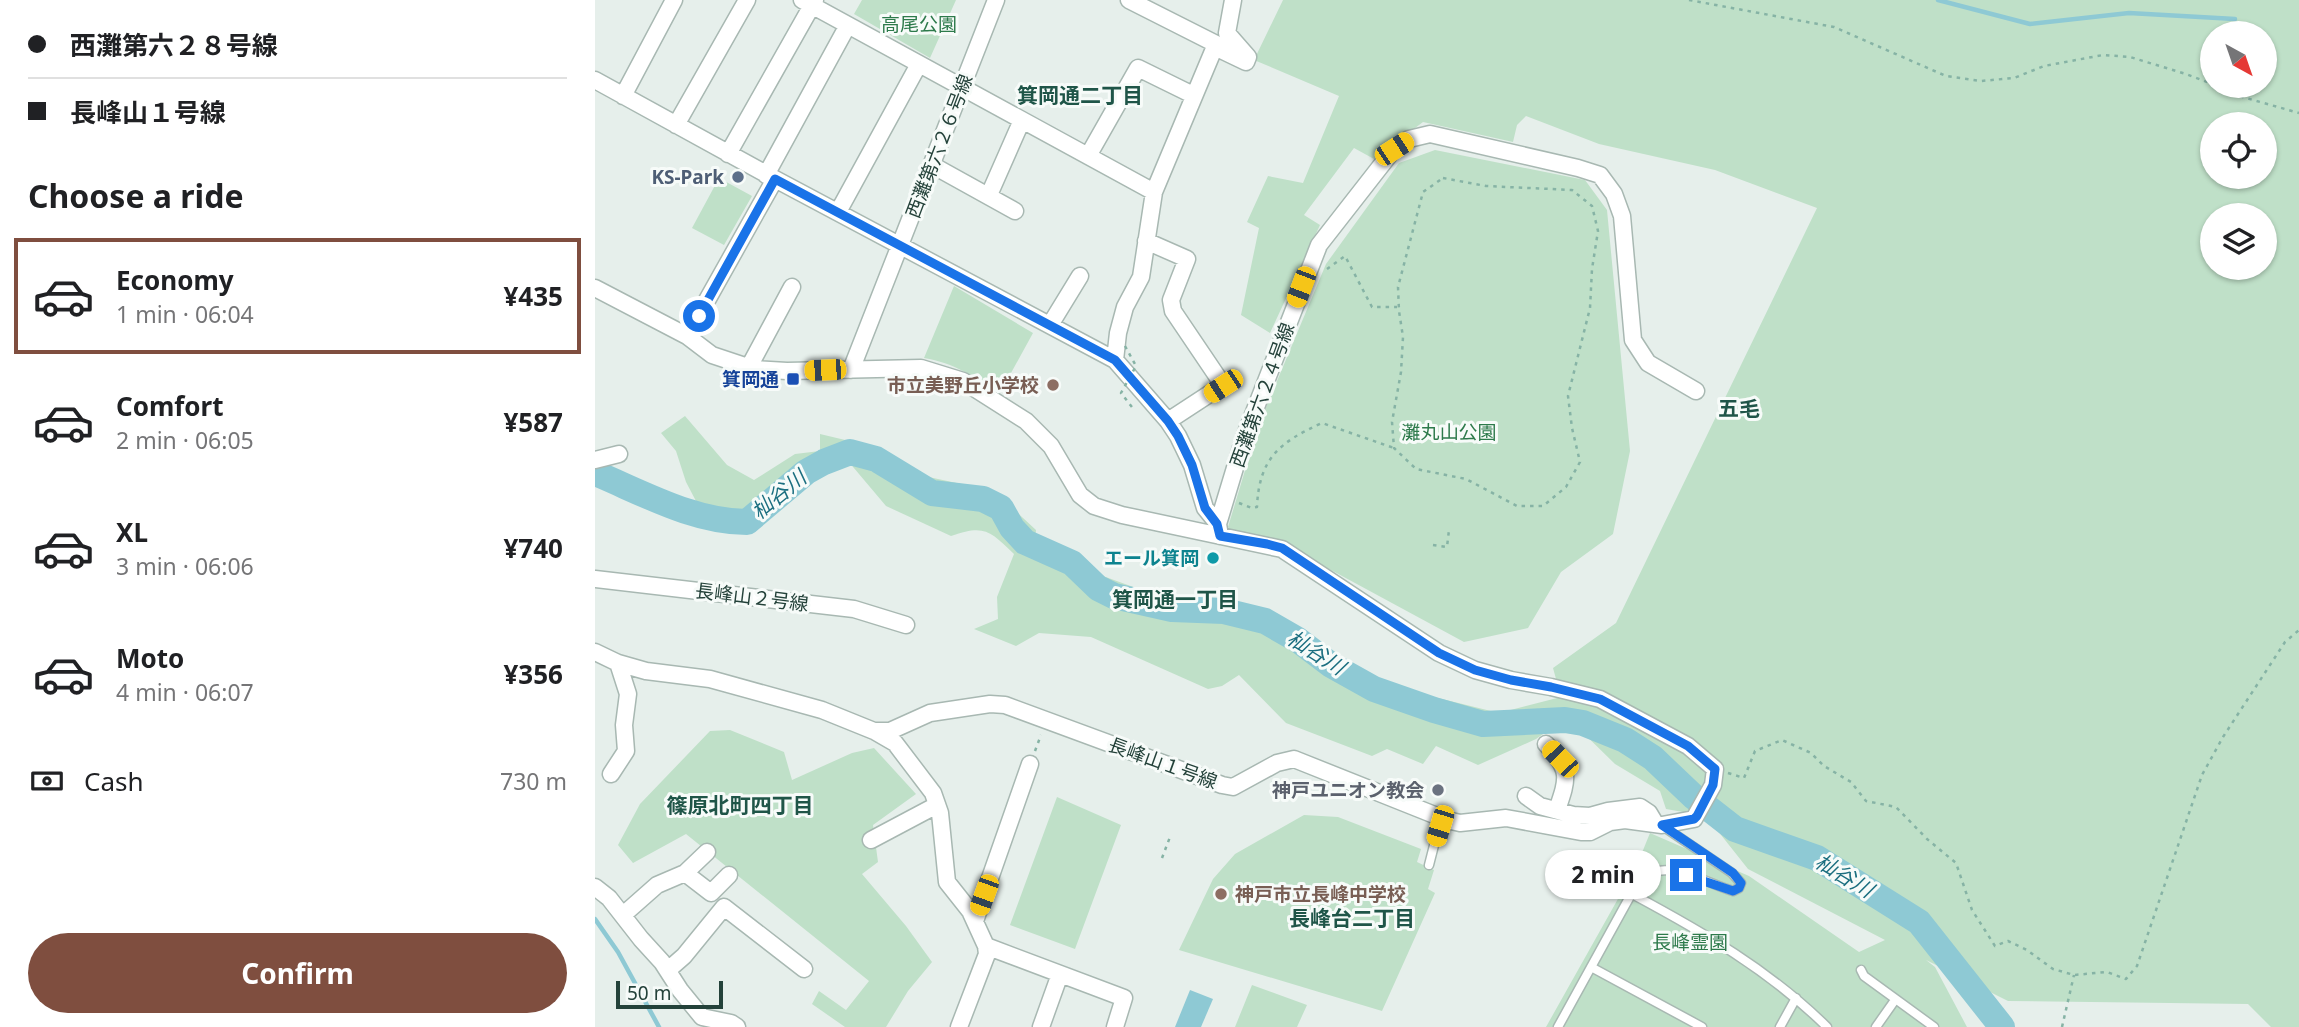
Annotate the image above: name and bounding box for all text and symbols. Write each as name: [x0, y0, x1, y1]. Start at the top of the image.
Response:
park label: 高尾公園: [881, 11, 957, 37]
north arrow: [2200, 21, 2277, 98]
map controls: [2200, 21, 2277, 280]
text: 西灘第六２８号線: [70, 27, 278, 63]
street label: 西灘第六２６号線: [900, 70, 978, 222]
district label: 箕岡通二丁目: [1017, 81, 1143, 109]
text: 長峰山１号線: [70, 94, 226, 130]
button: locate: [2200, 112, 2277, 189]
car: [1371, 129, 1418, 169]
place label: KS-Park: [651, 164, 724, 190]
marker: KS-Park: [730, 169, 746, 185]
text: Choose a ride: [28, 174, 244, 217]
button: layers: [2200, 203, 2277, 280]
text: Economy: [116, 262, 234, 298]
car: [1284, 264, 1319, 310]
icon: car: [32, 265, 95, 328]
text: ¥435: [504, 278, 563, 314]
text: 1 min · 06:04: [116, 298, 254, 330]
route start: [683, 300, 715, 332]
street label: 西灘第六２４号線: [1224, 319, 1300, 471]
car: [804, 359, 847, 381]
place label: 箕岡通: [722, 366, 779, 392]
car: [1200, 366, 1247, 406]
marker: 箕岡通: [785, 371, 801, 387]
place label: 市立美野丘小学校: [887, 372, 1039, 398]
marker: 市立美野丘小学校: [1045, 377, 1061, 393]
text: Comfort: [116, 388, 224, 424]
icon: car: [32, 391, 95, 454]
district label: 五毛: [1718, 394, 1760, 422]
text: ¥587: [504, 404, 563, 440]
park label: 灘丸山公園: [1401, 419, 1497, 445]
text: 2 min · 06:05: [116, 424, 254, 456]
water label: 杣谷川: [745, 462, 813, 525]
text: XL: [116, 514, 148, 550]
icon: car: [32, 517, 95, 580]
text: ¥740: [504, 530, 563, 566]
place label: エール箕岡: [1104, 545, 1199, 571]
text: 3 min · 06:06: [116, 550, 254, 582]
marker: エール箕岡: [1205, 550, 1221, 566]
street label: 長峰山２号線: [694, 577, 810, 617]
district label: 箕岡通一丁目: [1112, 585, 1238, 613]
water label: 杣谷川: [1282, 624, 1352, 682]
text: Moto: [116, 640, 184, 676]
icon: car: [32, 643, 95, 706]
text: ¥356: [504, 656, 563, 692]
text: 4 min · 06:07: [116, 676, 254, 708]
street label: 長峰山１号線: [1105, 731, 1221, 795]
car: [1538, 737, 1583, 781]
icon: cash: [28, 762, 66, 800]
text: Cash: [84, 763, 144, 799]
text: 730 m: [500, 765, 567, 797]
place label: 神戸ユニオン教会: [1272, 777, 1424, 803]
marker: 神戸ユニオン教会: [1430, 782, 1446, 798]
district label: 篠原北町四丁目: [667, 791, 814, 819]
car: [1424, 803, 1457, 849]
water label: 杣谷川: [1810, 847, 1880, 904]
callout: 2 min: [1546, 850, 1661, 900]
text: 2 min: [1571, 858, 1635, 890]
route end: [1670, 859, 1702, 891]
car: [967, 872, 1002, 918]
place label: 神戸市立長峰中学校: [1235, 881, 1406, 907]
marker: 神戸市立長峰中学校: [1213, 886, 1229, 902]
district label: 長峰台二丁目: [1289, 904, 1415, 932]
park label: 長峰霊園: [1652, 929, 1728, 955]
button: Confirm: [28, 933, 567, 1013]
scale bar: [616, 978, 723, 1010]
text: 50 m: [627, 980, 671, 1006]

